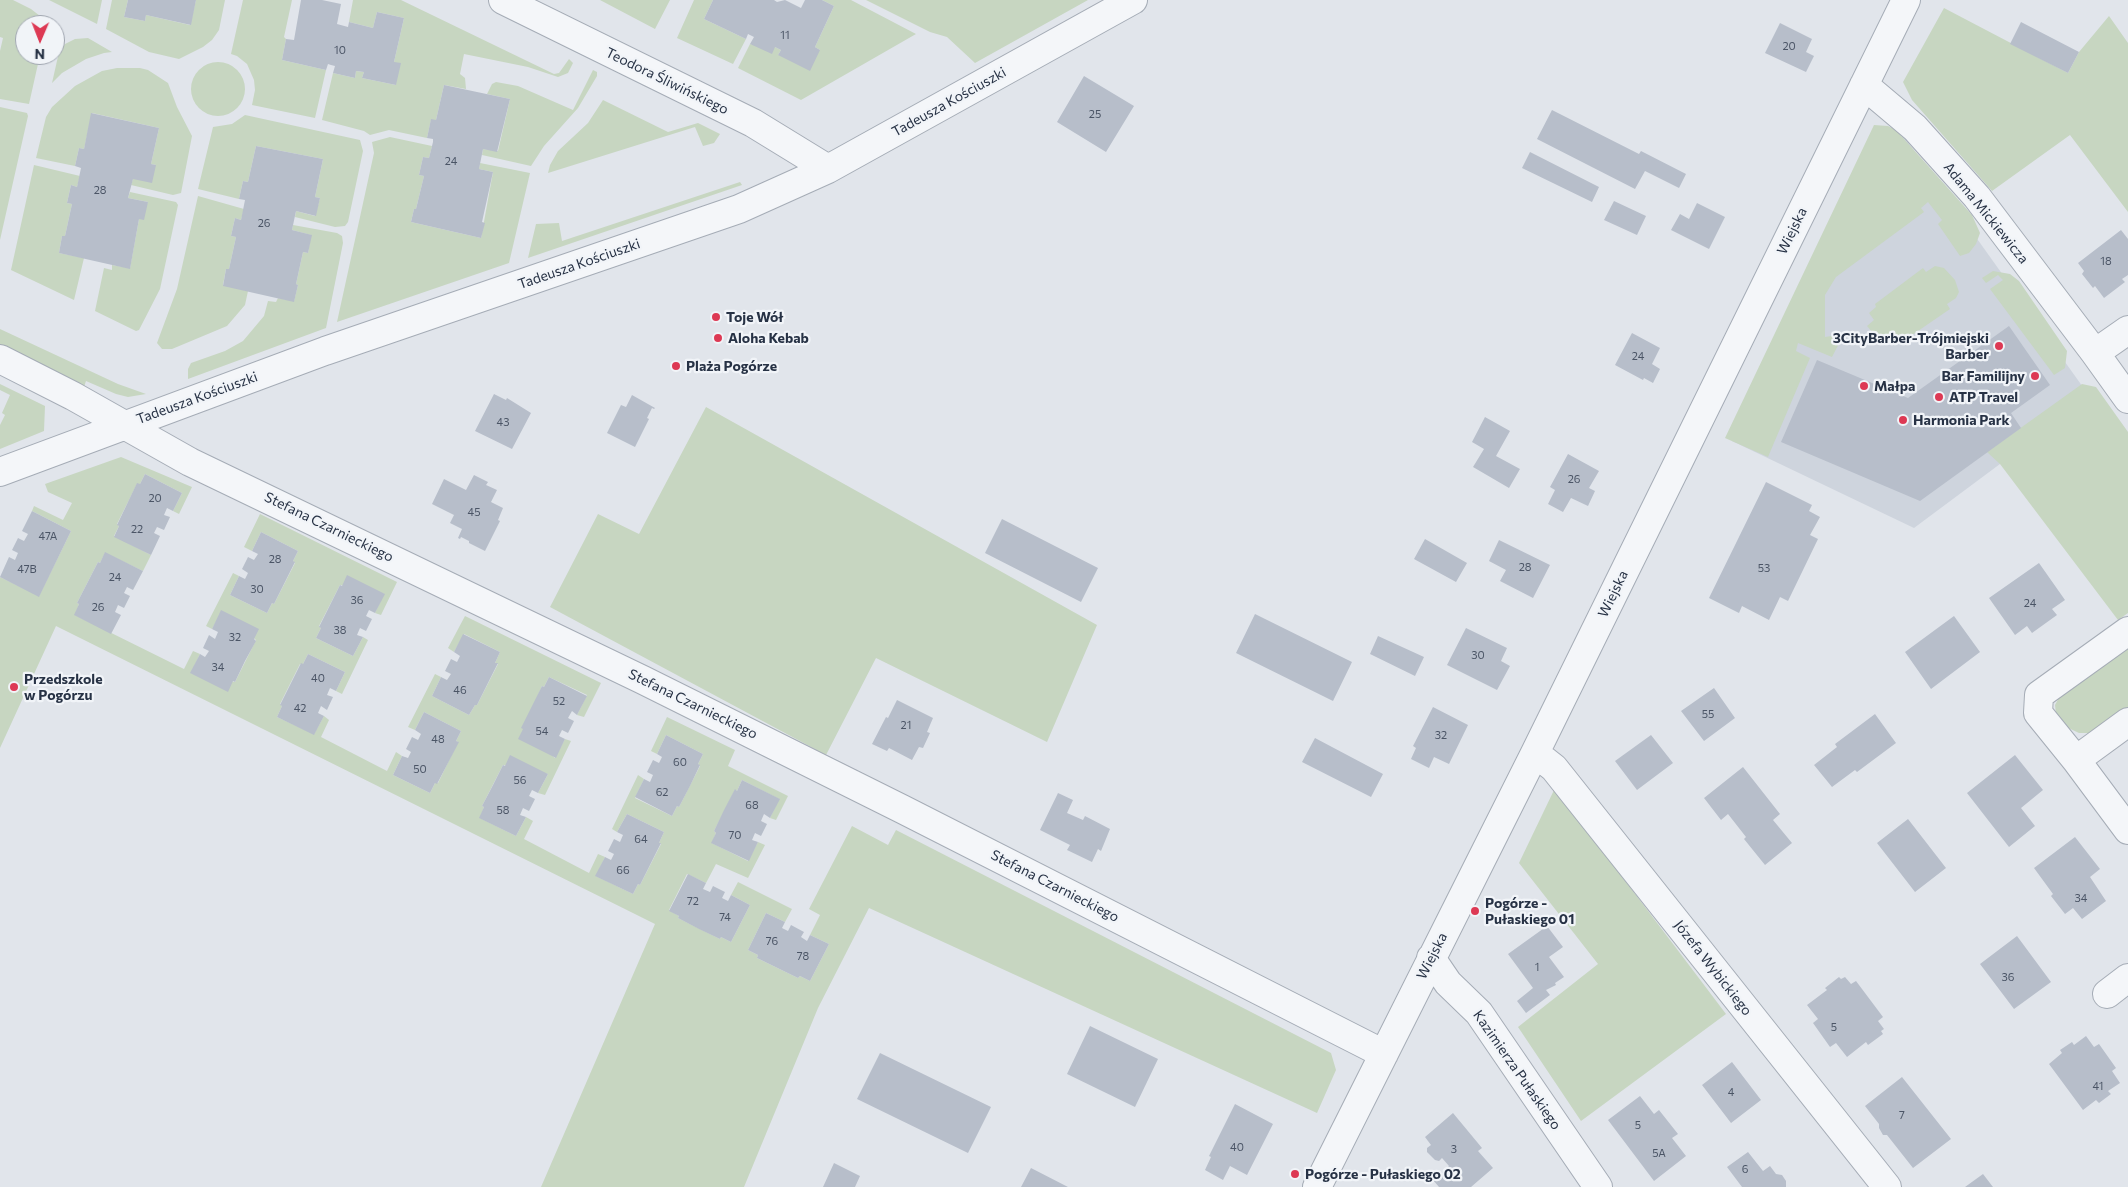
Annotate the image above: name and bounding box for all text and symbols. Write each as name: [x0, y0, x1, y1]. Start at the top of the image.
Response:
north arrow: [15, 15, 65, 65]
house number: 11: [780, 28, 790, 42]
house number: 20: [1782, 39, 1796, 53]
house number: 10: [334, 43, 346, 57]
street label: Teodora Śliwińskiego: [603, 44, 731, 118]
text: N: [34, 46, 45, 63]
street label: Tadeusza Kościuszki: [889, 64, 1009, 140]
house number: 25: [1089, 107, 1101, 121]
house number: 24: [445, 154, 457, 168]
street label: Adama Mickiewicza: [1940, 159, 2032, 267]
house number: 28: [94, 183, 106, 197]
street label: Wiejska: [1773, 205, 1811, 257]
house number: 26: [258, 216, 270, 230]
street label: Tadeusza Kościuszki: [516, 235, 642, 293]
house number: 18: [2100, 254, 2112, 268]
place label: Toje Wół: [726, 309, 783, 325]
marker: Toje Wół: [710, 311, 722, 323]
place label: Aloha Kebab: [728, 330, 809, 346]
place label: 3CityBarber-Trójmiejski Barber: [1833, 330, 1989, 362]
marker: Aloha Kebab: [712, 332, 724, 344]
marker: 3CityBarber-Trójmiejski Barber: [1993, 340, 2005, 352]
house number: 24: [1632, 349, 1644, 363]
place label: Plaża Pogórze: [686, 358, 777, 374]
marker: Plaża Pogórze: [670, 360, 682, 372]
street label: Tadeusza Kościuszki: [134, 368, 260, 428]
place label: Bar Familijny: [1941, 368, 2025, 384]
marker: Bar Familijny: [2029, 370, 2041, 382]
place label: Małpa: [1874, 378, 1915, 394]
marker: Małpa: [1858, 380, 1870, 392]
place label: ATP Travel: [1949, 389, 2018, 405]
marker: ATP Travel: [1933, 391, 1945, 403]
place label: Harmonia Park: [1913, 412, 2010, 428]
marker: Harmonia Park: [1897, 414, 1909, 426]
house number: 43: [497, 415, 509, 429]
house number: 26: [1568, 472, 1580, 486]
street label: Stefana Czarnieckiego: [262, 488, 396, 566]
house number: 20: [148, 491, 162, 505]
house number: 45: [468, 505, 480, 519]
house number: 22: [131, 522, 143, 536]
house number: 47A: [39, 529, 57, 543]
house number: 28: [269, 552, 281, 566]
house number: 28: [1519, 560, 1531, 574]
house number: 53: [1758, 561, 1770, 575]
house number: 47B: [17, 562, 37, 576]
street label: Wiejska: [1594, 568, 1632, 620]
house number: 24: [109, 570, 121, 584]
house number: 30: [250, 582, 264, 596]
house number: 36: [351, 593, 363, 607]
house number: 24: [2024, 596, 2036, 610]
house number: 26: [92, 600, 104, 614]
house number: 38: [334, 623, 346, 637]
house number: 32: [229, 630, 241, 644]
house number: 30: [1471, 648, 1485, 662]
house number: 34: [212, 660, 224, 674]
street label: Stefana Czarnieckiego: [626, 665, 760, 743]
place label: Przedszkole w Pogórzu: [24, 671, 103, 704]
house number: 40: [311, 671, 325, 685]
marker: Przedszkole w Pogórzu: [8, 681, 20, 693]
house number: 46: [453, 683, 467, 697]
house number: 52: [553, 694, 565, 708]
house number: 42: [294, 701, 306, 715]
house number: 55: [1702, 707, 1714, 721]
house number: 21: [901, 718, 911, 732]
house number: 54: [536, 724, 548, 738]
house number: 32: [1435, 728, 1447, 742]
house number: 48: [431, 732, 445, 746]
house number: 60: [673, 755, 687, 769]
house number: 50: [413, 762, 427, 776]
house number: 56: [514, 773, 526, 787]
house number: 62: [656, 785, 668, 799]
house number: 68: [745, 798, 759, 812]
house number: 58: [497, 803, 509, 817]
house number: 70: [729, 828, 741, 842]
house number: 64: [634, 832, 648, 846]
street label: Stefana Czarnieckiego: [988, 846, 1122, 926]
house number: 66: [616, 863, 630, 877]
house number: 34: [2075, 891, 2087, 905]
house number: 72: [687, 894, 699, 908]
place label: Pogórze - Pułaskiego 01: [1485, 895, 1574, 928]
marker: Pogórze - Pułaskiego 01: [1469, 905, 1481, 917]
house number: 74: [719, 910, 731, 924]
street label: Józefa Wybickiego: [1671, 917, 1755, 1019]
street label: Wiejska: [1413, 930, 1451, 982]
house number: 76: [766, 934, 778, 948]
house number: 78: [797, 949, 809, 963]
house number: 1: [1535, 960, 1539, 974]
house number: 36: [2002, 970, 2014, 984]
street label: Kazimierza Pułaskiego: [1469, 1007, 1565, 1133]
house number: 5: [1831, 1020, 1837, 1034]
house number: 41: [2093, 1079, 2103, 1093]
house number: 4: [1728, 1085, 1734, 1099]
house number: 7: [1899, 1108, 1905, 1122]
house number: 5: [1635, 1118, 1641, 1132]
house number: 40: [1230, 1140, 1244, 1154]
house number: 3: [1451, 1142, 1457, 1156]
house number: 5A: [1652, 1146, 1666, 1160]
house number: 6: [1742, 1162, 1748, 1176]
place label: Pogórze - Pułaskiego 02: [1305, 1166, 1461, 1182]
marker: Pogórze - Pułaskiego 02: [1289, 1168, 1301, 1180]

